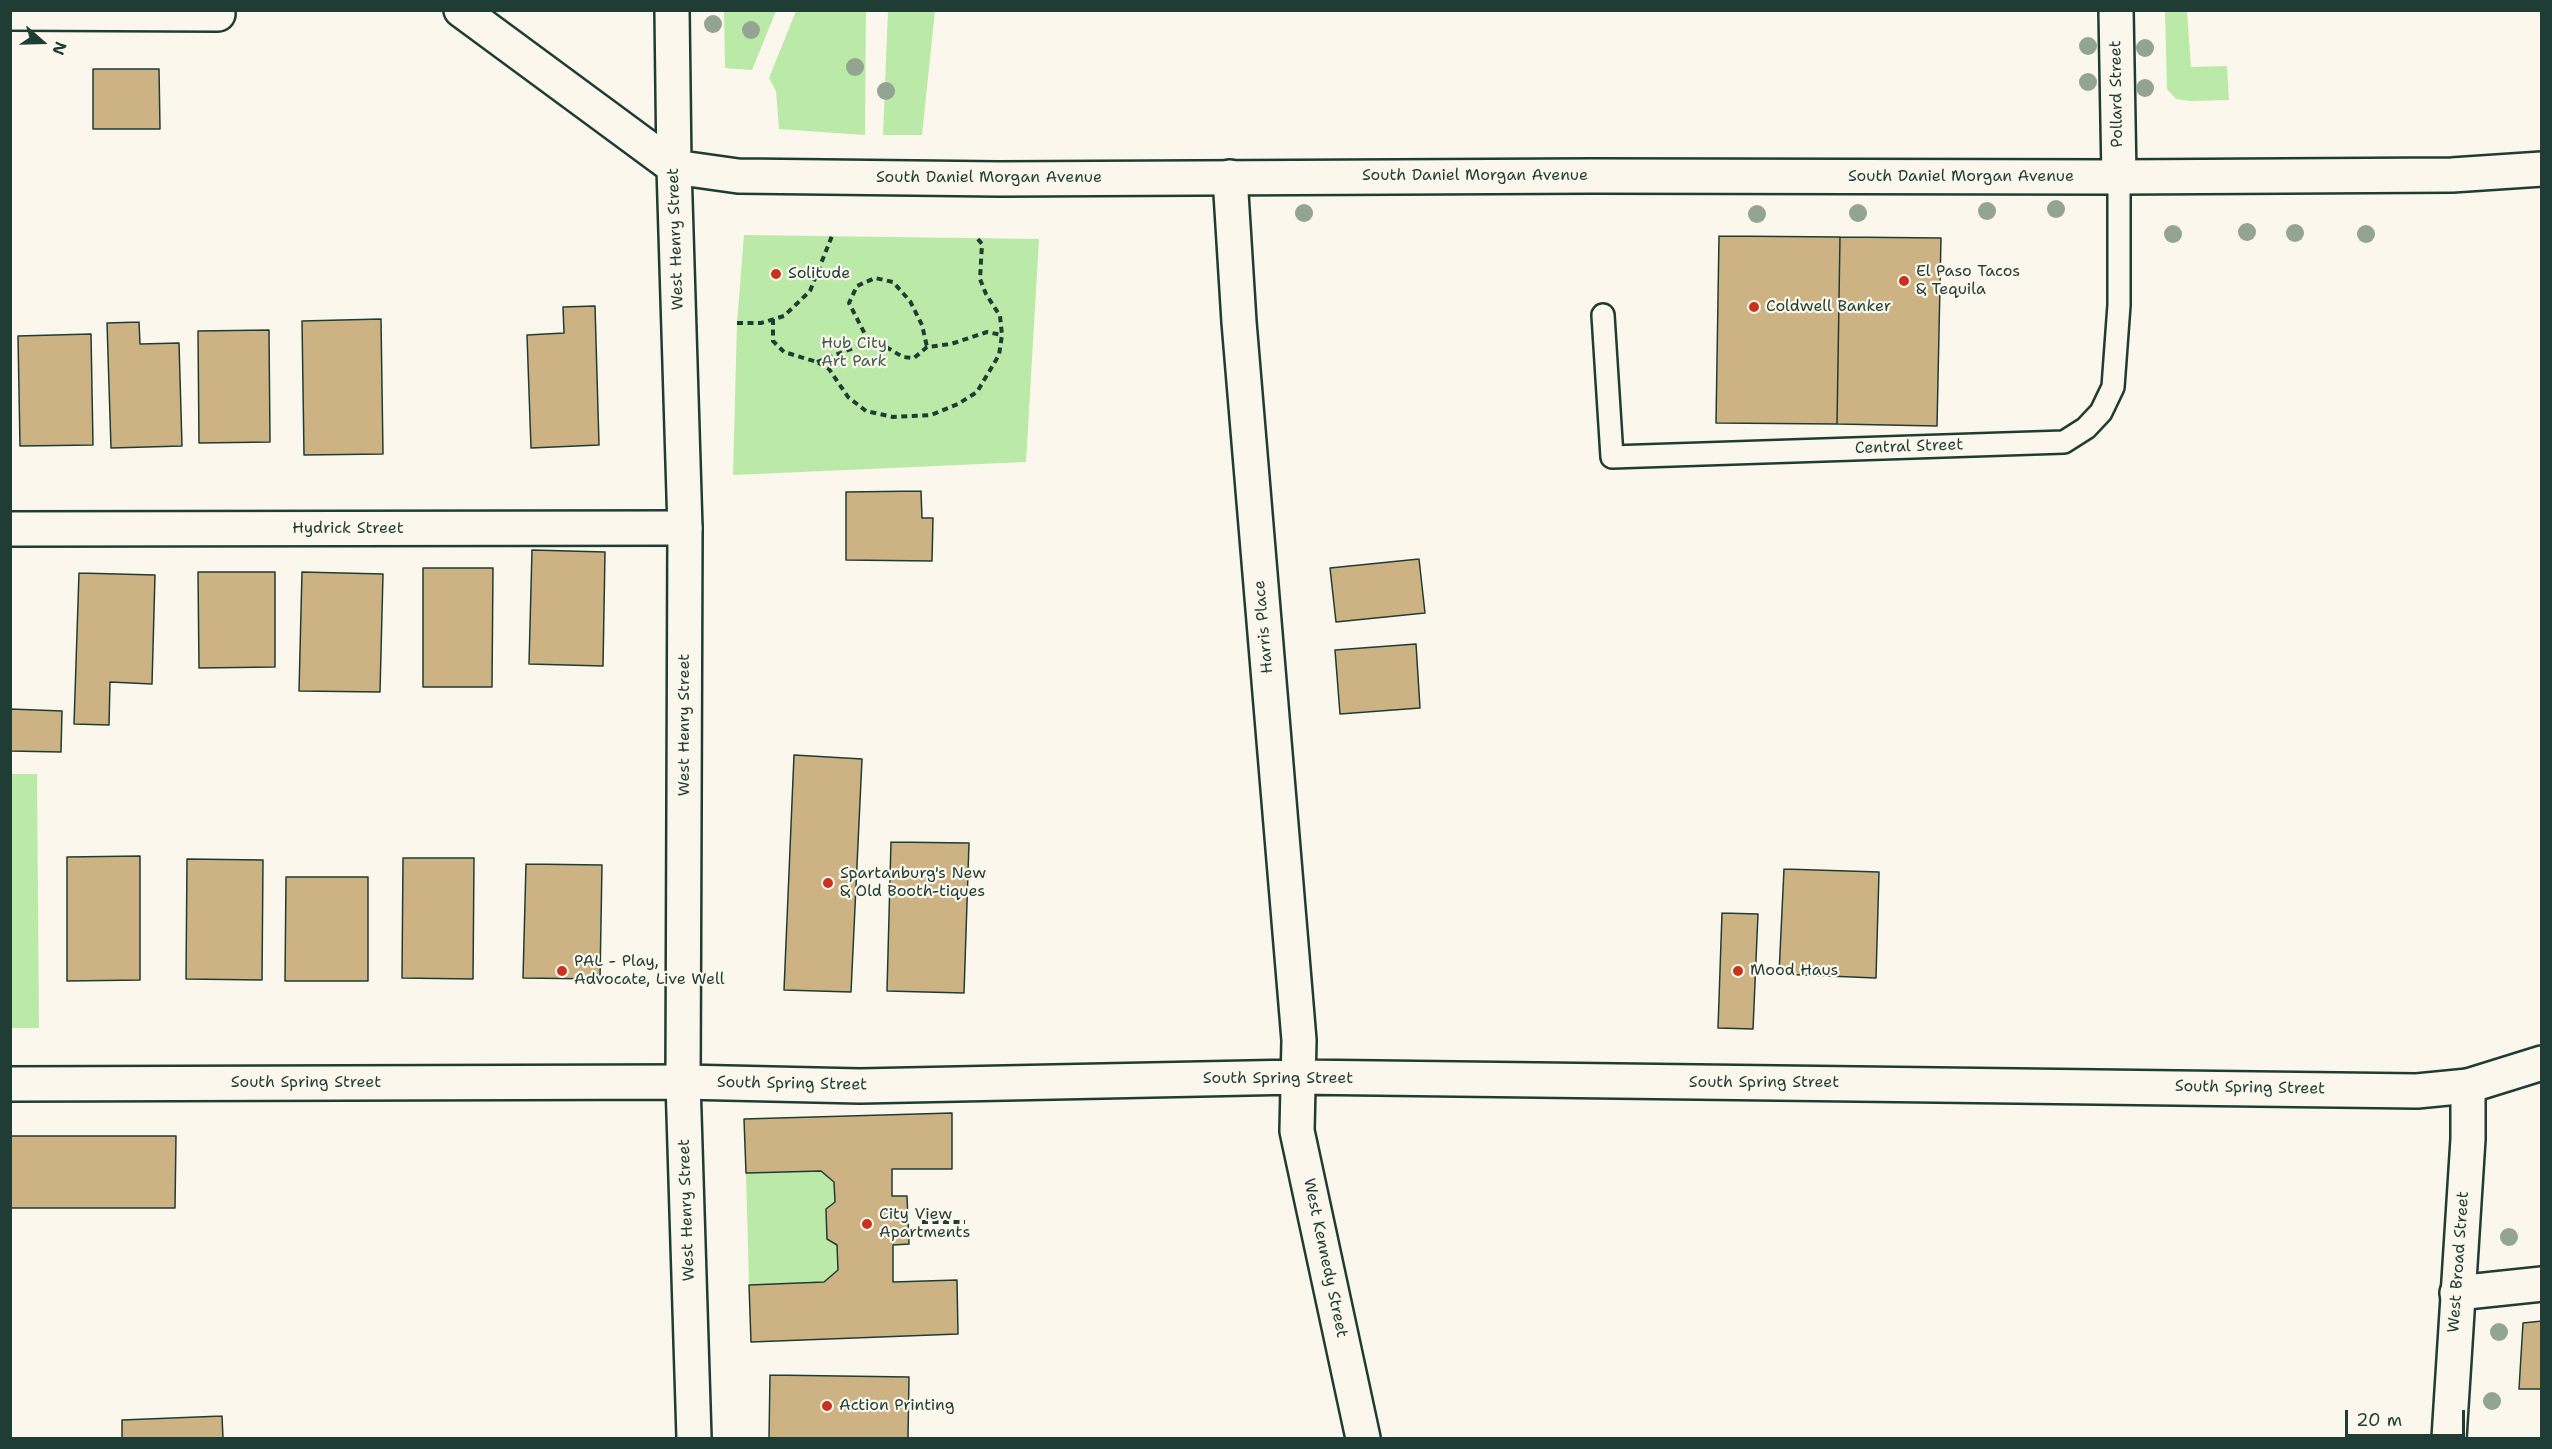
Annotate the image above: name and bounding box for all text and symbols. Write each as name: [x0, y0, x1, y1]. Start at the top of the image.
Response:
north arrow: [12, 12, 72, 72]
text: N: [47, 39, 71, 58]
street label: Pollard Street: [2106, 40, 2128, 148]
street label: South Daniel Morgan Avenue: [1362, 166, 1588, 186]
street label: West Henry Street: [664, 167, 688, 311]
street label: South Daniel Morgan Avenue: [1848, 167, 2074, 187]
street label: South Daniel Morgan Avenue: [876, 168, 1102, 188]
place label: El Paso Tacos & Tequila: [1916, 262, 2020, 300]
place label: Solitude: [788, 264, 850, 284]
marker: Solitude: [769, 267, 783, 281]
marker: El Paso Tacos & Tequila: [1897, 274, 1911, 288]
place label: Coldwell Banker: [1766, 297, 1891, 317]
marker: Coldwell Banker: [1747, 300, 1761, 314]
park label: Hub City Art Park: [821, 334, 887, 372]
street label: Central Street: [1854, 436, 1964, 458]
street label: Hydrick Street: [292, 519, 404, 539]
street label: Harris Place: [1250, 579, 1278, 675]
street label: West Henry Street: [675, 654, 695, 796]
place label: Spartanburg's New & Old Booth-tiques: [840, 864, 986, 902]
marker: Spartanburg's New & Old Booth-tiques: [821, 876, 835, 890]
place label: PAL - Play, Advocate, Live Well: [574, 952, 725, 990]
place label: Mood Haus: [1750, 961, 1838, 981]
marker: PAL - Play, Advocate, Live Well: [555, 964, 569, 978]
marker: Mood Haus: [1731, 964, 1745, 978]
street label: South Spring Street: [1203, 1069, 1353, 1089]
street label: South Spring Street: [231, 1073, 381, 1093]
street label: South Spring Street: [717, 1073, 867, 1095]
street label: South Spring Street: [1689, 1073, 1839, 1093]
street label: South Spring Street: [2175, 1077, 2325, 1099]
street label: West Henry Street: [675, 1138, 699, 1282]
street label: West Kennedy Street: [1299, 1177, 1351, 1339]
street label: West Broad Street: [2444, 1191, 2474, 1333]
place label: City View Apartments: [879, 1205, 970, 1243]
marker: City View Apartments: [860, 1217, 874, 1231]
place label: Action Printing: [839, 1396, 955, 1416]
scale bar: [2348, 1398, 2468, 1436]
marker: Action Printing: [820, 1399, 834, 1413]
text: 20 m: [2356, 1408, 2402, 1432]

